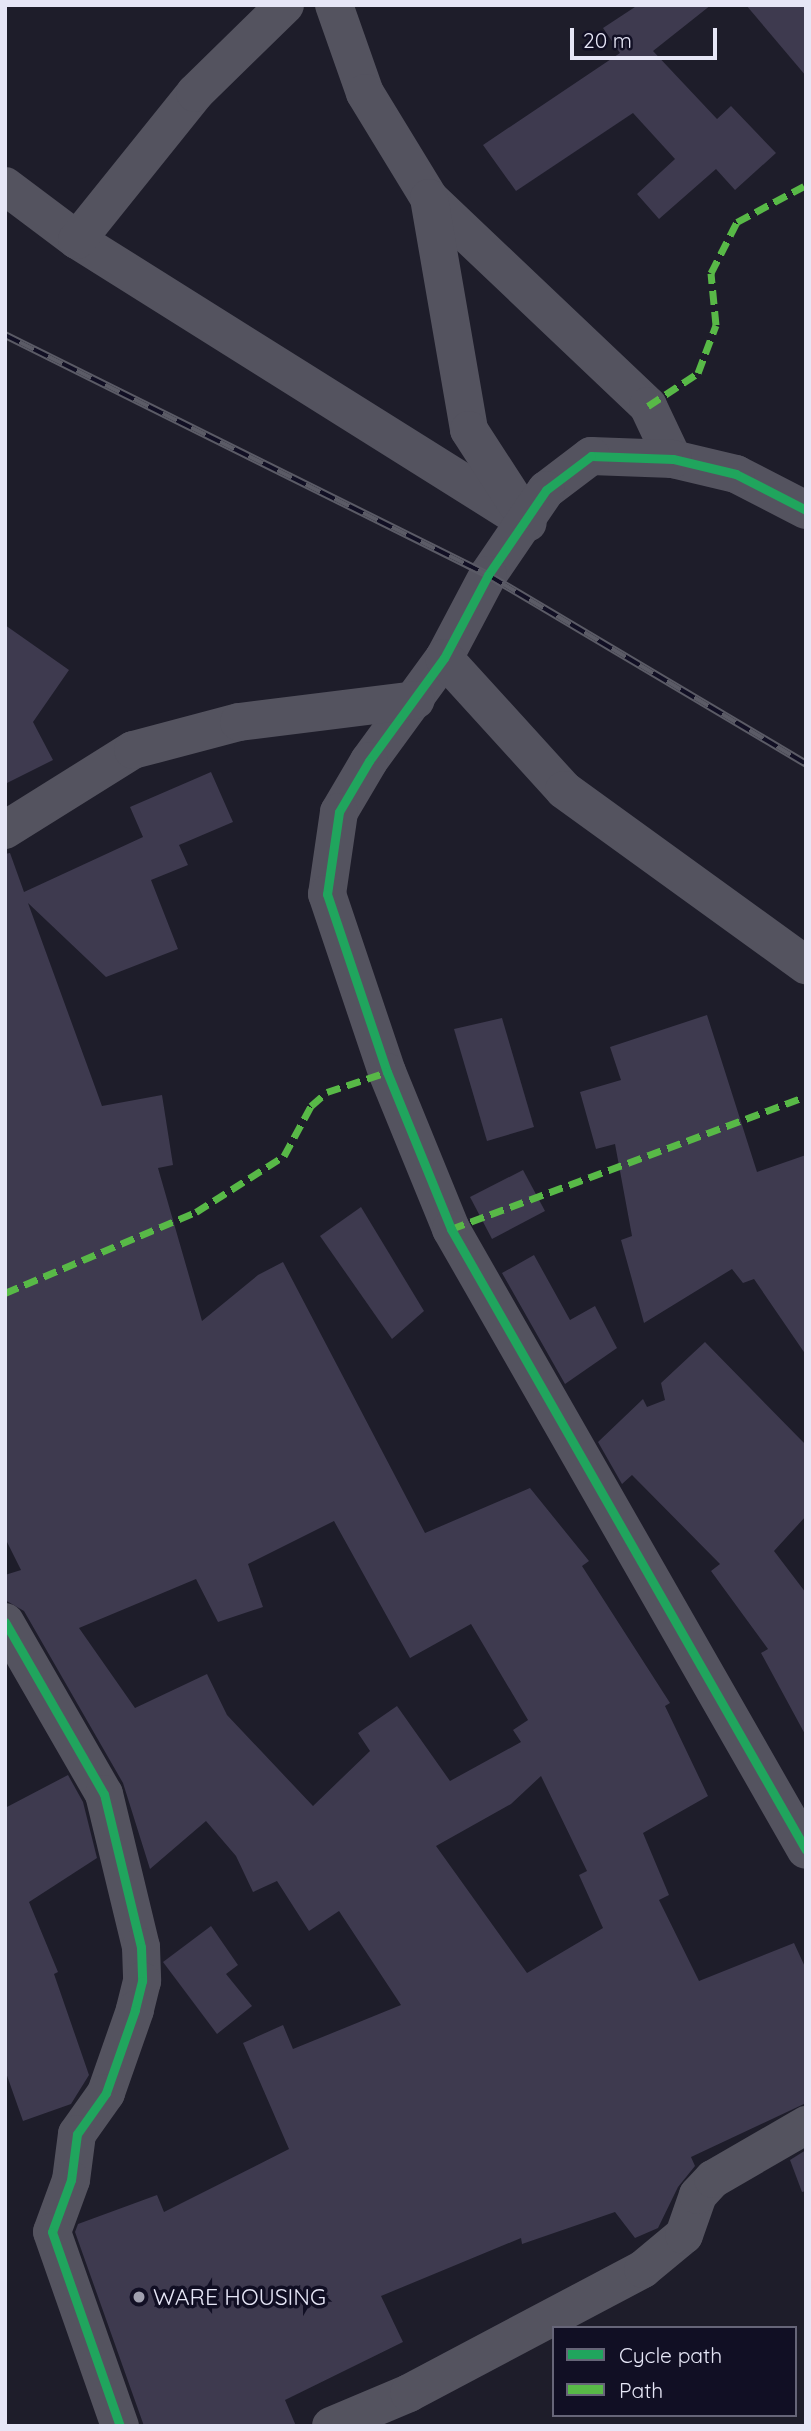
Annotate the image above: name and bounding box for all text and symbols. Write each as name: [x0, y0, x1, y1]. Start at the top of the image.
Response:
scale bar: [573, 14, 720, 58]
text: 20 m: [583, 27, 632, 53]
place label: WARE HOUSING: [153, 2283, 326, 2311]
marker: WARE HOUSING: [131, 2289, 147, 2305]
legend: [552, 2326, 797, 2417]
text: Cycle path: [619, 2342, 722, 2368]
text: Path: [619, 2377, 663, 2403]

